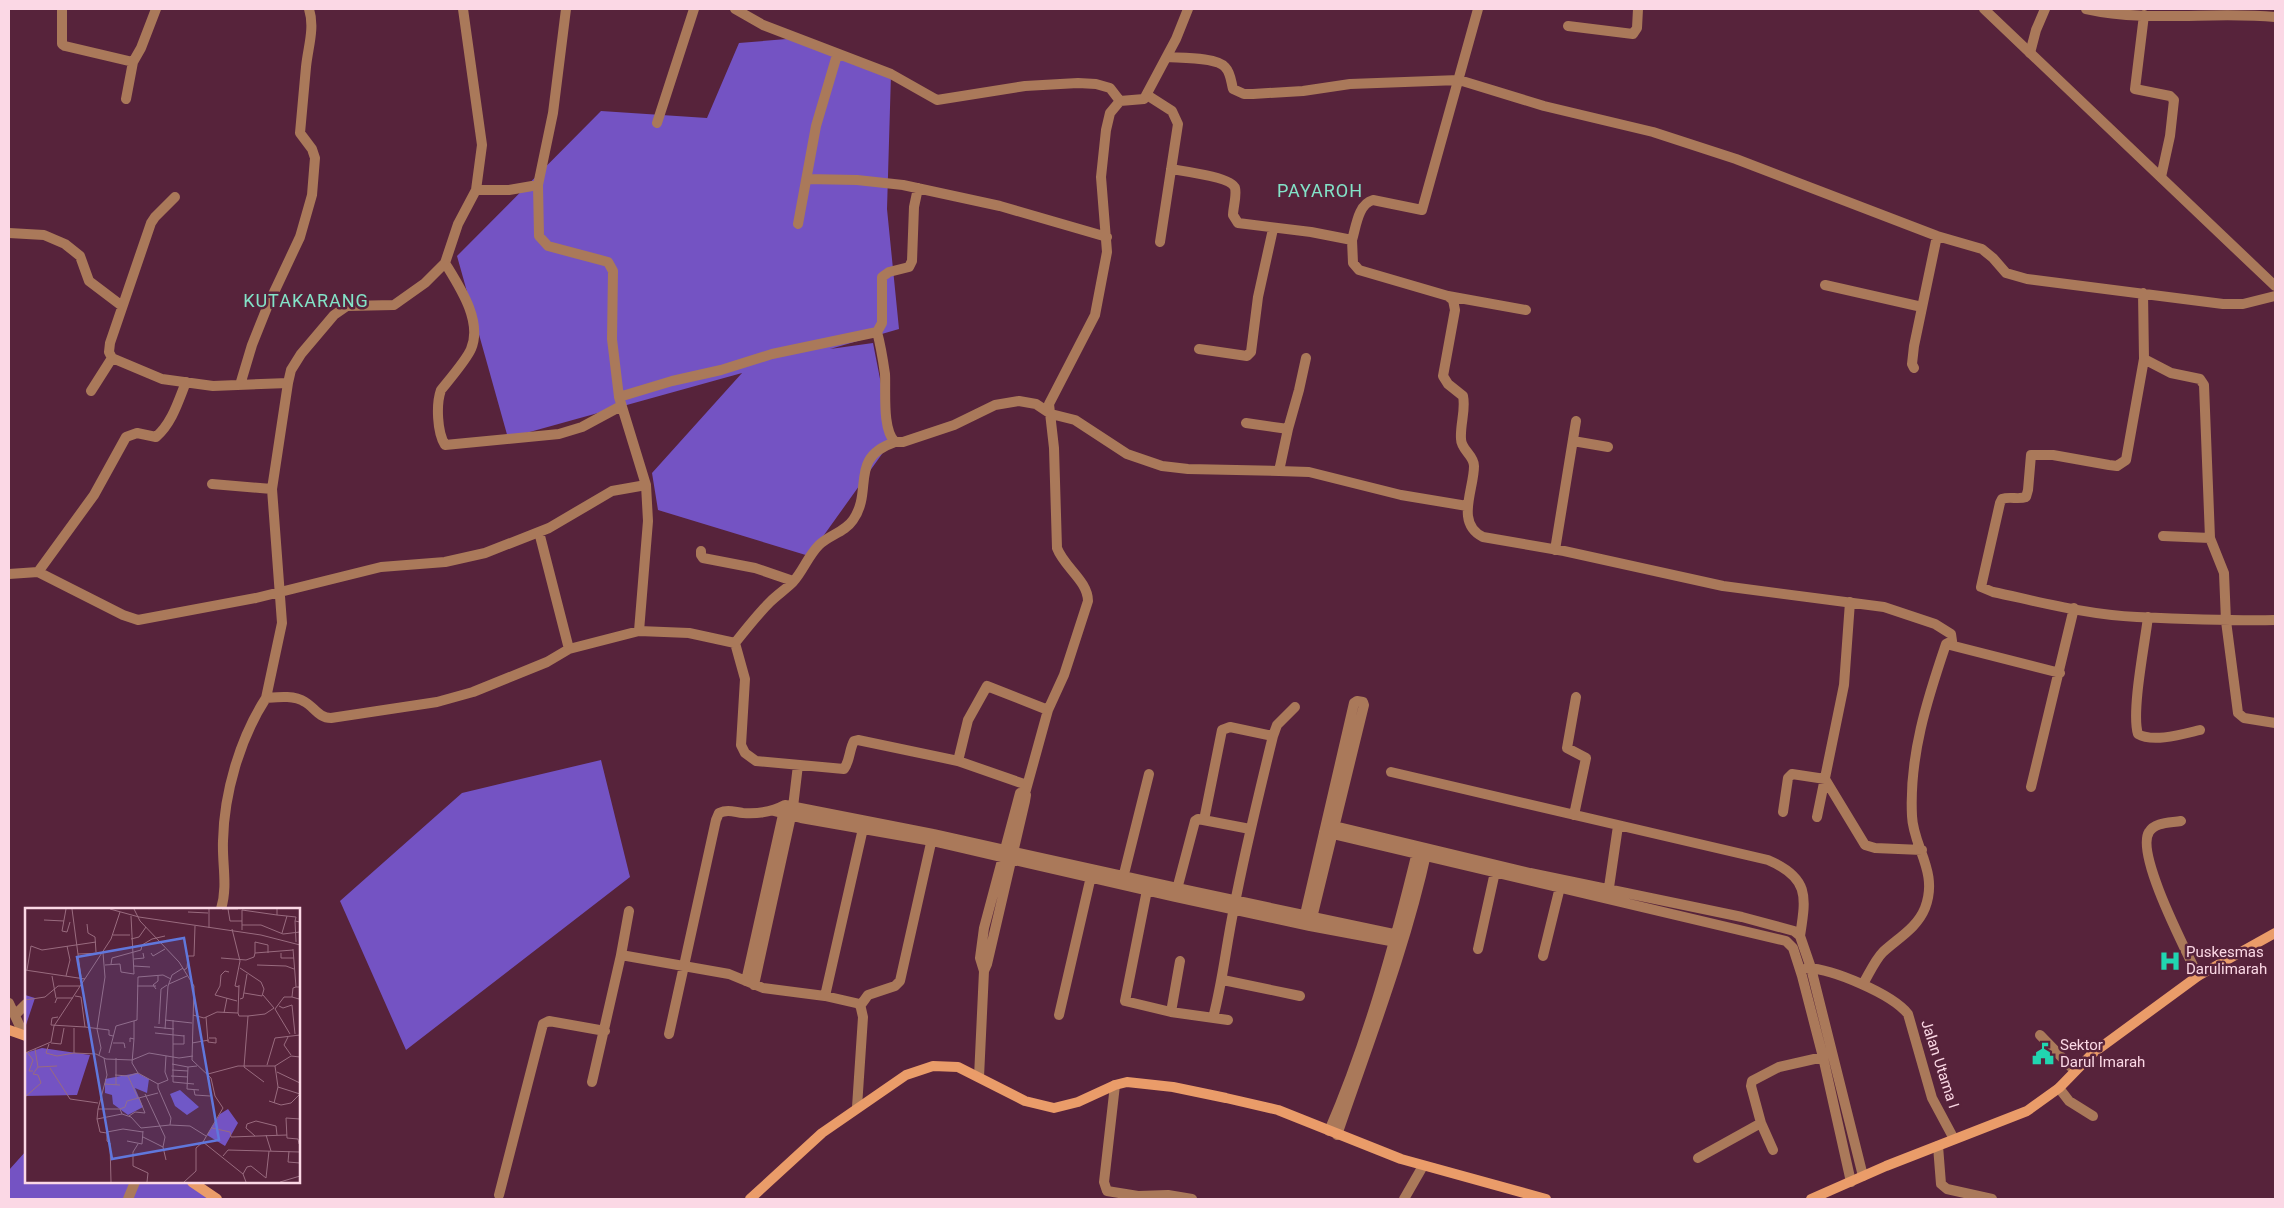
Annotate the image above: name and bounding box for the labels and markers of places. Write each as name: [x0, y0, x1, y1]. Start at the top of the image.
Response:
place label: Puskesmas Darulimarah: [2186, 943, 2267, 978]
hospital icon: Puskesmas Darulimarah: [2157, 948, 2183, 974]
place label: Sektor Darul Imarah: [2060, 1036, 2145, 1071]
public building icon: Sektor Darul Imarah: [2030, 1041, 2056, 1067]

